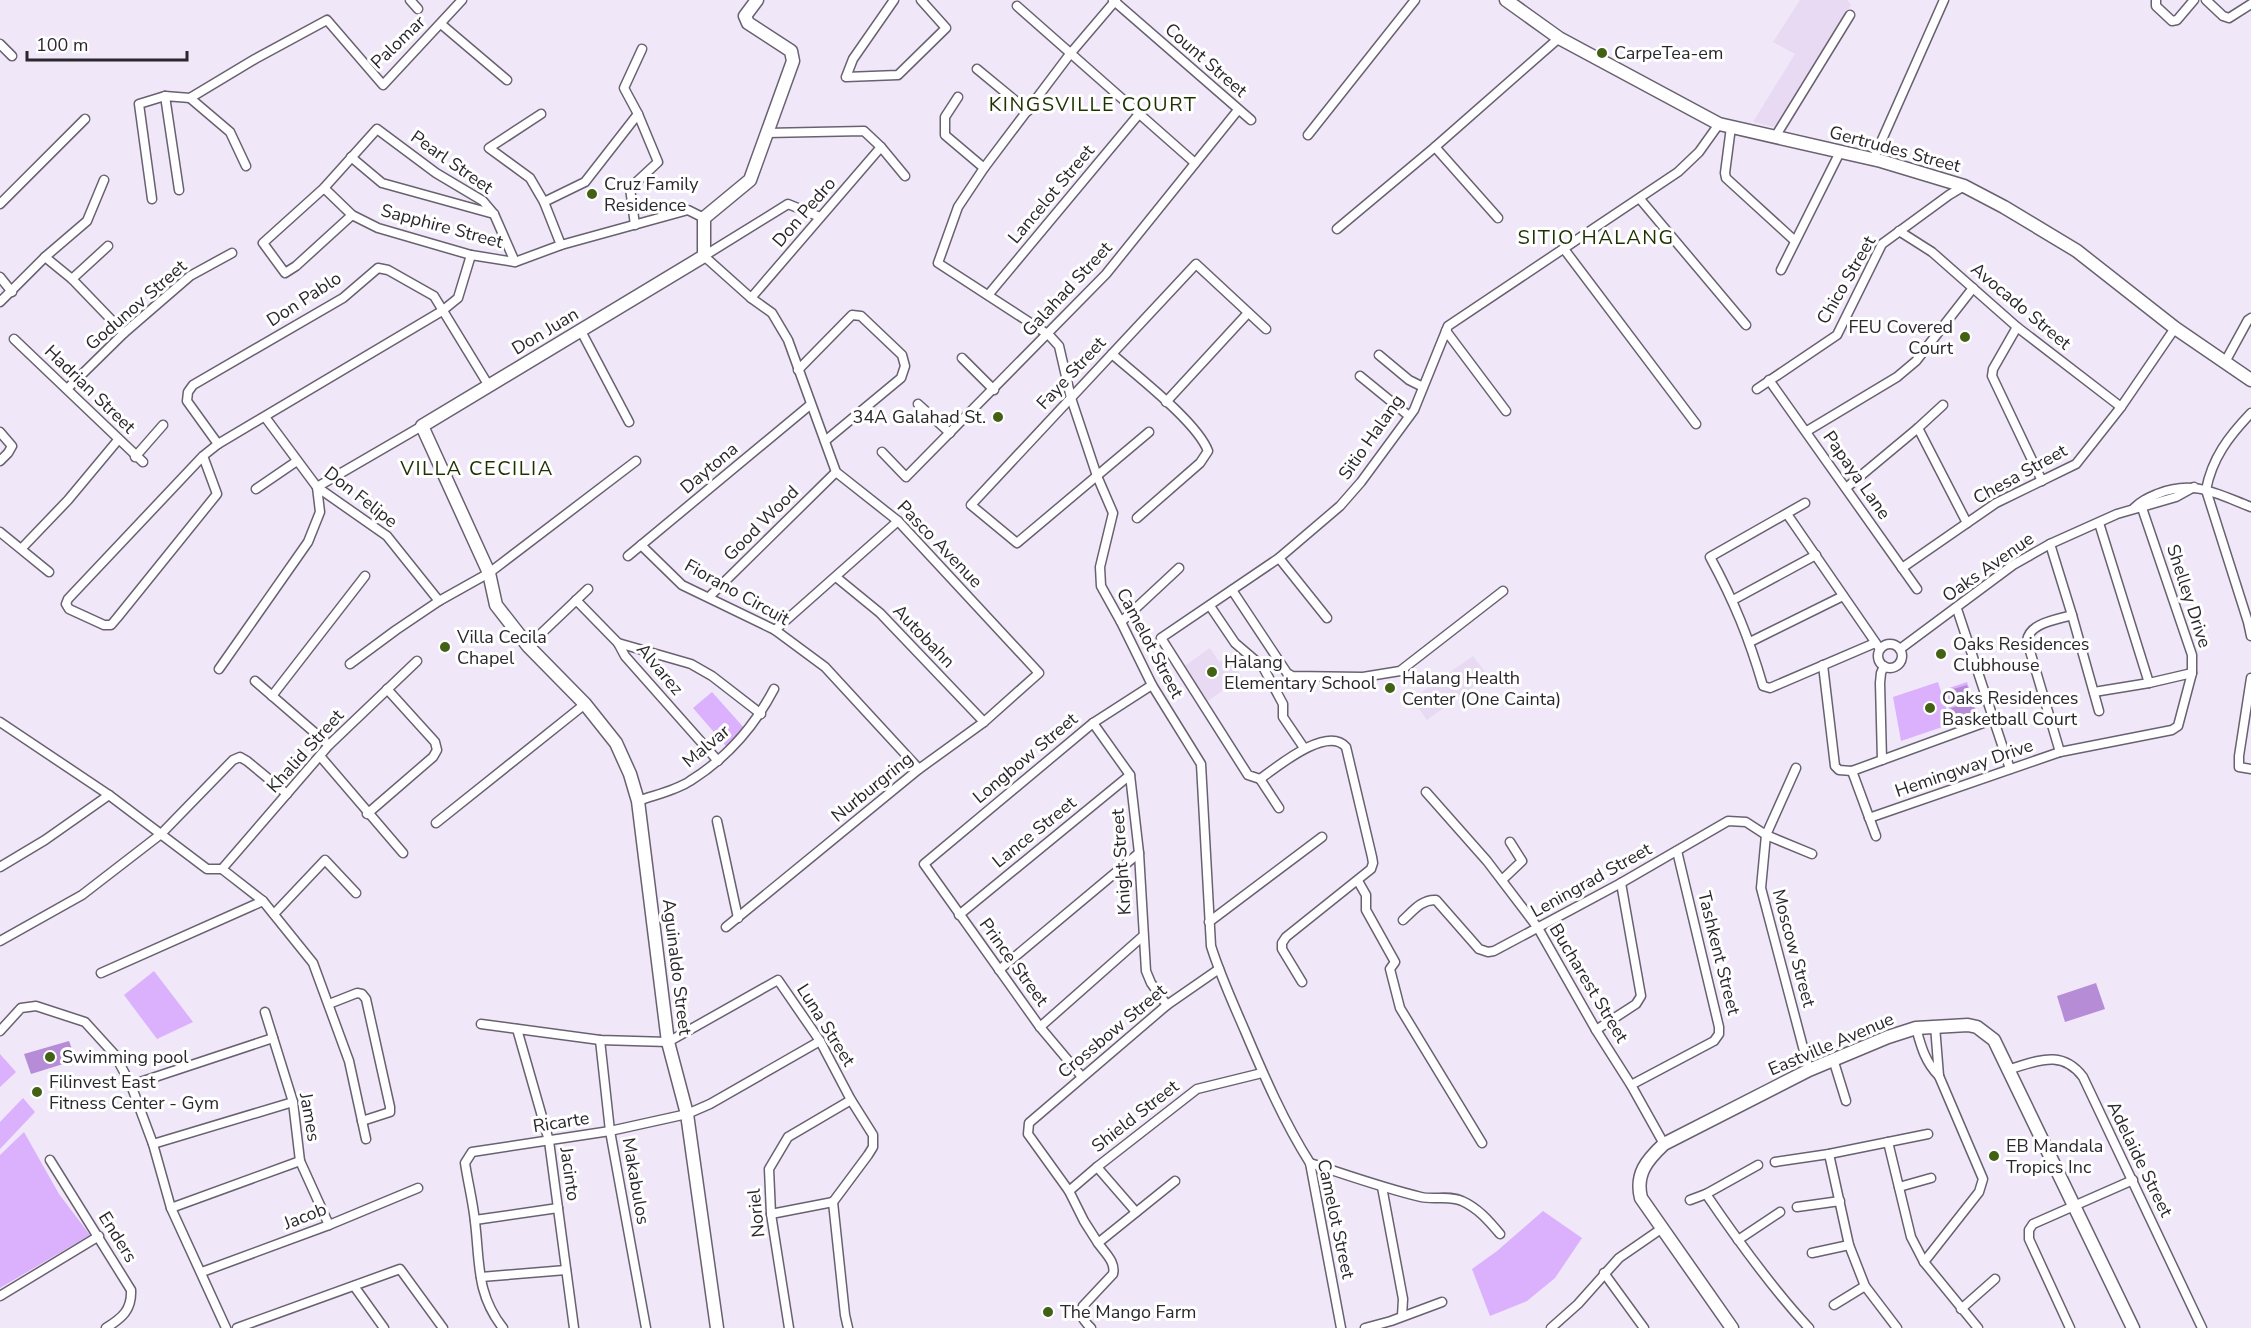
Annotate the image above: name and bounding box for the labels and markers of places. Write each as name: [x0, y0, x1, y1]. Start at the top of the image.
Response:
place label: CarpeTea-em: [1614, 41, 1723, 65]
marker: CarpeTea-em: [1595, 46, 1609, 60]
place label: Cruz Family Residence: [604, 172, 699, 217]
marker: Cruz Family Residence: [585, 187, 599, 201]
place label: FEU Covered Court: [1848, 315, 1954, 360]
marker: FEU Covered Court: [1958, 330, 1972, 344]
place label: 34A Galahad St.: [853, 405, 986, 429]
marker: 34A Galahad St.: [991, 410, 1005, 424]
place label: Villa Cecila Chapel: [456, 625, 547, 670]
place label: Oaks Residences Clubhouse: [1953, 632, 2089, 677]
marker: Villa Cecila Chapel: [438, 640, 452, 654]
marker: Oaks Residences Clubhouse: [1934, 647, 1948, 661]
place label: Halang Elementary School: [1224, 650, 1377, 695]
marker: Halang Elementary School: [1205, 665, 1219, 679]
place label: Halang Health Center (One Cainta): [1402, 666, 1561, 711]
marker: Halang Health Center (One Cainta): [1383, 681, 1397, 695]
place label: Oaks Residences Basketball Court: [1942, 686, 2078, 731]
marker: Oaks Residences Basketball Court: [1923, 701, 1937, 715]
place label: Swimming pool: [62, 1045, 189, 1069]
marker: Swimming pool: [43, 1050, 57, 1064]
place label: Filinvest East Fitness Center - Gym: [49, 1070, 219, 1115]
marker: Filinvest East Fitness Center - Gym: [30, 1085, 44, 1099]
place label: EB Mandala Tropics Inc: [2006, 1134, 2103, 1179]
marker: EB Mandala Tropics Inc: [1987, 1149, 2001, 1163]
place label: The Mango Farm: [1060, 1300, 1197, 1324]
marker: The Mango Farm: [1041, 1305, 1055, 1319]

